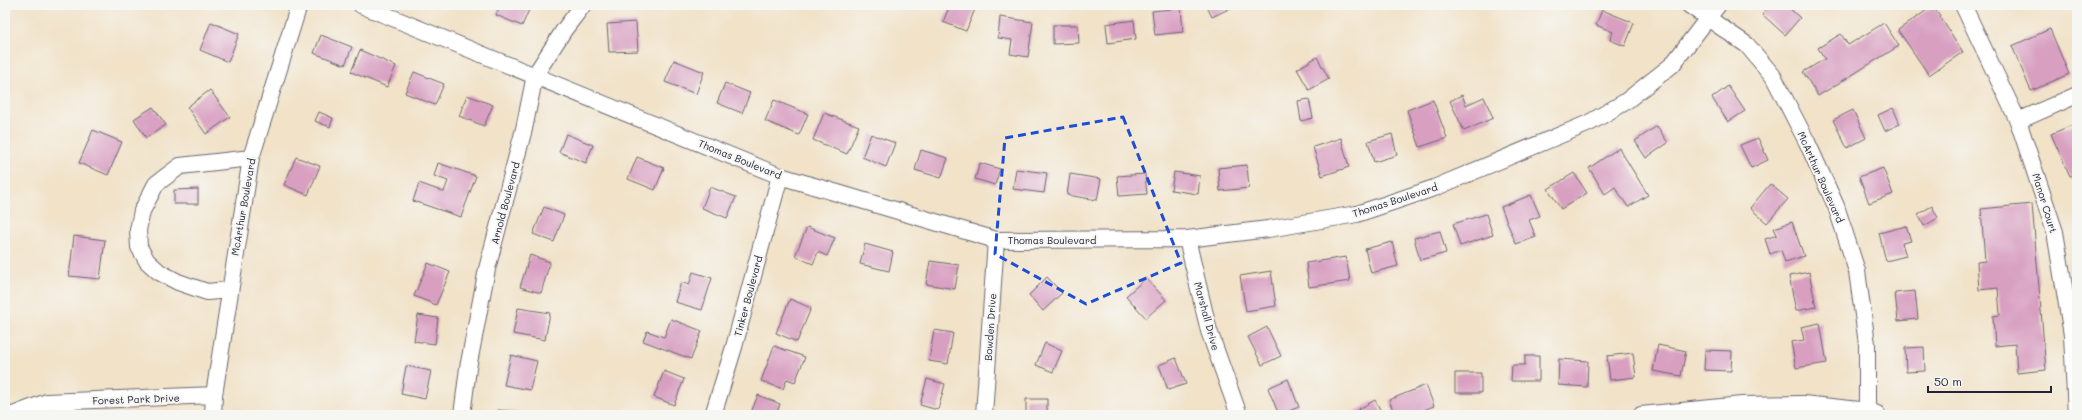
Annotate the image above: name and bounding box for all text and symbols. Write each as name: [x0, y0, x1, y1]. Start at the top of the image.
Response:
street label: McArthur Boulevard: [1795, 129, 1847, 225]
street label: Thomas Boulevard: [696, 136, 784, 182]
street label: McArthur Boulevard: [228, 157, 258, 257]
street label: Arnold Boulevard: [487, 160, 523, 246]
street label: Manor Court: [2029, 171, 2061, 235]
street label: Thomas Boulevard: [1351, 180, 1439, 220]
street label: Thomas Boulevard: [1008, 233, 1096, 247]
street label: Tinker Boulevard: [730, 254, 766, 338]
street label: Marshall Drive: [1191, 280, 1223, 352]
street label: Bowden Drive: [981, 293, 999, 361]
scale bar: [1928, 368, 2051, 394]
text: 50 m: [1934, 373, 1962, 389]
street label: Forest Park Drive: [92, 390, 180, 408]

